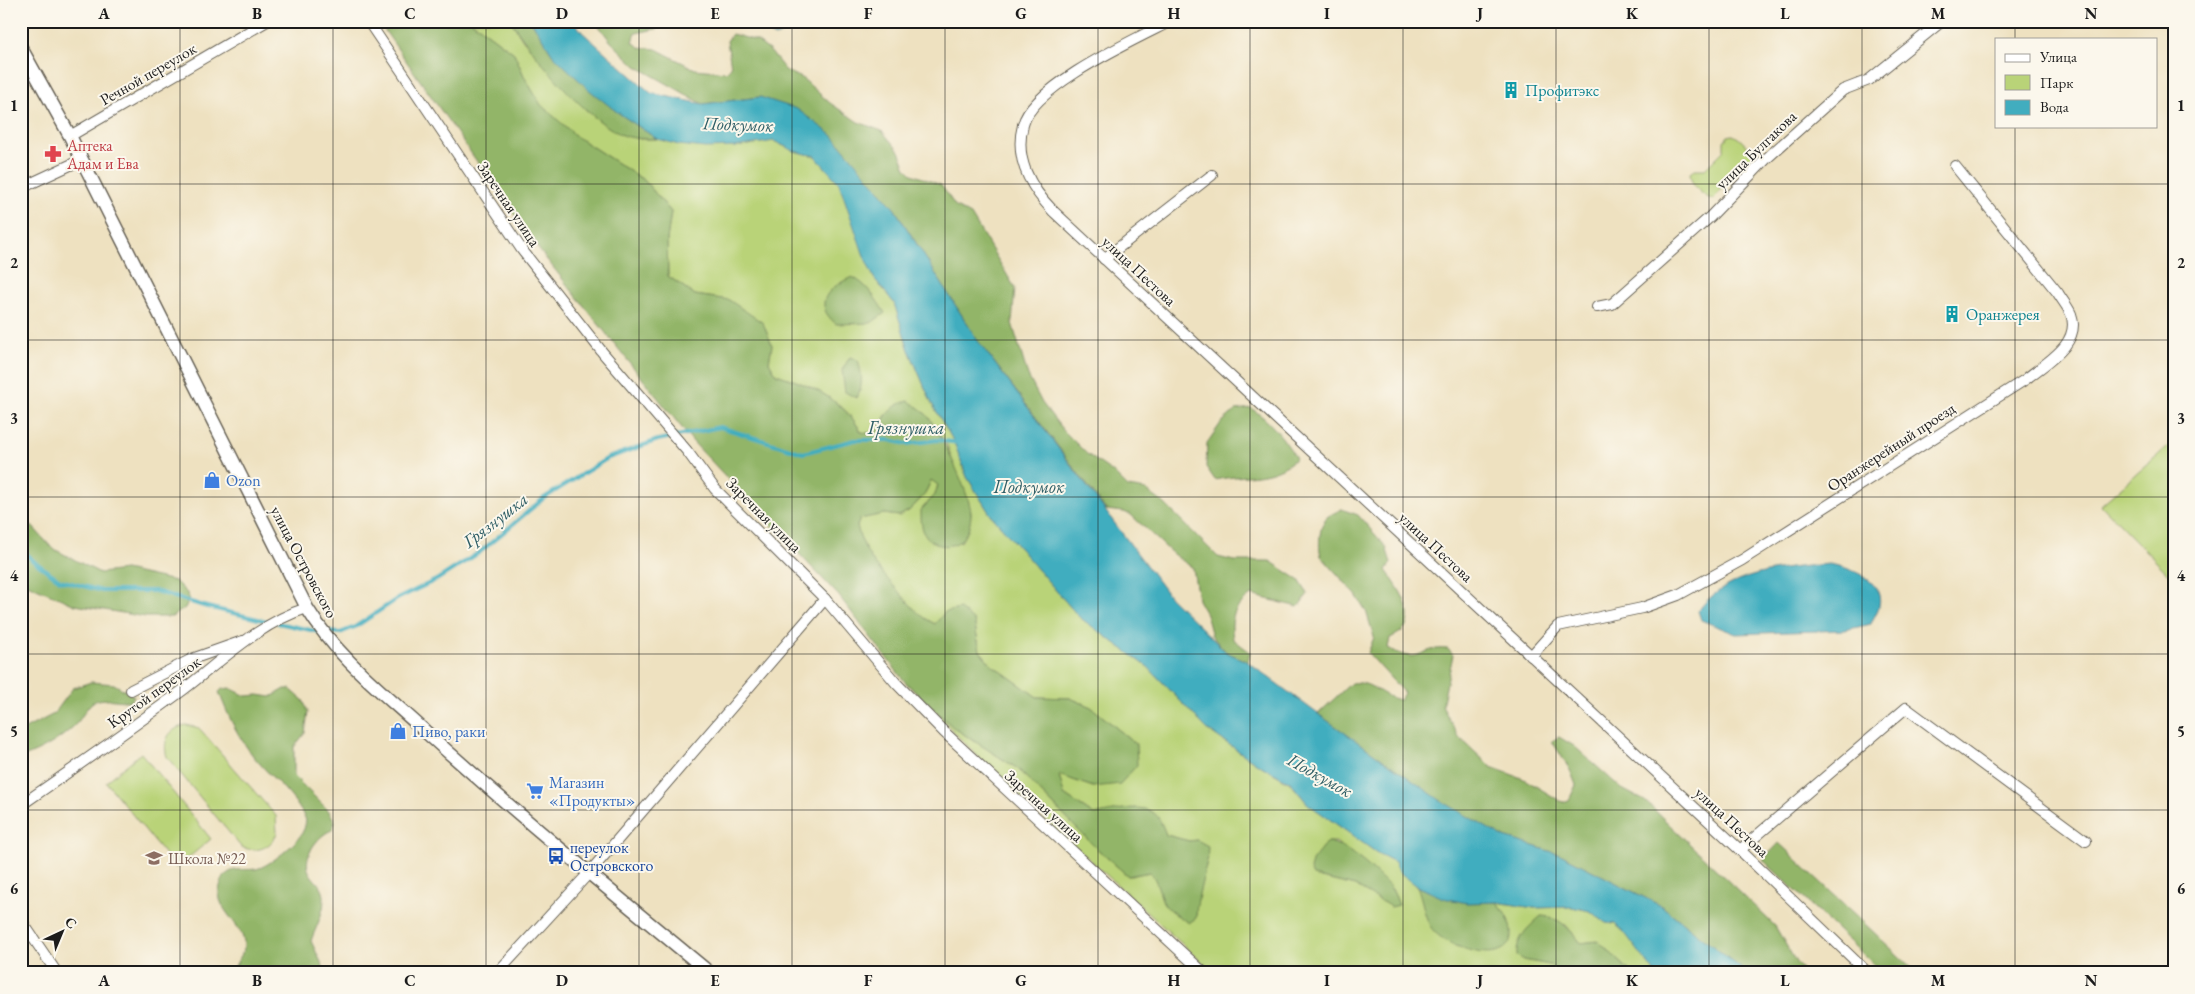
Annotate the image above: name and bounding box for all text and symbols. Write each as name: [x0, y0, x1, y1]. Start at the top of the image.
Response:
text: A: [97, 3, 110, 24]
text: B: [252, 3, 262, 24]
text: C: [404, 3, 416, 24]
text: D: [556, 3, 568, 24]
text: E: [710, 3, 720, 24]
text: F: [864, 3, 873, 24]
text: G: [1015, 3, 1027, 24]
text: H: [1168, 3, 1181, 24]
text: I: [1324, 3, 1330, 24]
text: J: [1475, 3, 1483, 24]
text: K: [1626, 3, 1639, 24]
text: L: [1780, 3, 1790, 24]
text: M: [1931, 3, 1946, 24]
text: N: [2085, 3, 2098, 24]
street label: Речной переулок: [96, 38, 200, 110]
legend: [1995, 38, 2158, 128]
text: Улица: [2039, 47, 2077, 66]
text: Парк: [2040, 73, 2073, 92]
building icon: Профитэкс: [1501, 80, 1521, 100]
place label: Профитэкс: [1525, 80, 1599, 101]
text: 1: [10, 95, 18, 116]
text: 1: [2177, 95, 2185, 116]
text: Вода: [2040, 97, 2069, 116]
street label: улица Булгакова: [1711, 106, 1801, 194]
water label: Подкумок: [701, 111, 774, 138]
place label: Аптека Адам и Ева: [66, 135, 139, 174]
pharmacy icon: Аптека Адам и Ева: [43, 144, 63, 164]
street label: Заречная улица: [473, 157, 546, 251]
street label: улица Пестова: [1097, 231, 1181, 311]
text: 2: [10, 252, 19, 273]
text: 2: [2177, 252, 2186, 273]
building icon: Оранжерея: [1942, 304, 1962, 324]
place label: Оранжерея: [1966, 304, 2040, 325]
street label: Оранжерейный проезд: [1823, 397, 1960, 496]
text: 3: [10, 408, 18, 429]
text: 3: [2177, 408, 2185, 429]
water label: Грязнушка: [867, 416, 944, 440]
shop icon: Ozon: [202, 470, 222, 490]
place label: Ozon: [226, 470, 261, 491]
street label: Заречная улица: [722, 473, 807, 558]
water label: Подкумок: [993, 475, 1065, 499]
water label: Грязнушка: [457, 487, 533, 554]
street label: улица Островского: [266, 502, 342, 622]
street label: улица Пестова: [1394, 507, 1478, 587]
text: 4: [10, 565, 19, 586]
text: 4: [2177, 565, 2186, 586]
street label: Крутой переулок: [103, 651, 205, 733]
text: 5: [10, 721, 18, 742]
shop icon: Пиво, раки: [388, 721, 408, 741]
place label: Пиво, раки: [412, 721, 486, 742]
text: 5: [2177, 721, 2185, 742]
water label: Подкумок: [1282, 747, 1357, 803]
street label: Заречная улица: [1000, 765, 1088, 847]
place label: Магазин «Продукты»: [549, 772, 635, 811]
supermarket icon: Магазин «Продукты»: [525, 781, 545, 801]
street label: улица Пестова: [1690, 782, 1774, 862]
place label: переулок Островского: [570, 837, 653, 876]
bus stop icon: переулок Островского: [546, 846, 566, 866]
school or university icon: Школа №22: [144, 848, 164, 868]
place label: Школа №22: [168, 848, 246, 869]
text: 6: [10, 878, 19, 899]
text: 6: [2177, 878, 2186, 899]
north arrow: [38, 906, 88, 956]
text: С: [61, 913, 81, 933]
text: A: [97, 970, 110, 991]
text: B: [252, 970, 262, 991]
text: C: [404, 970, 416, 991]
text: D: [556, 970, 568, 991]
text: E: [710, 970, 720, 991]
text: F: [864, 970, 873, 991]
text: G: [1015, 970, 1027, 991]
text: H: [1168, 970, 1181, 991]
text: I: [1324, 970, 1330, 991]
text: J: [1475, 970, 1483, 991]
text: K: [1626, 970, 1639, 991]
text: L: [1780, 970, 1790, 991]
text: M: [1931, 970, 1946, 991]
text: N: [2085, 970, 2098, 991]

